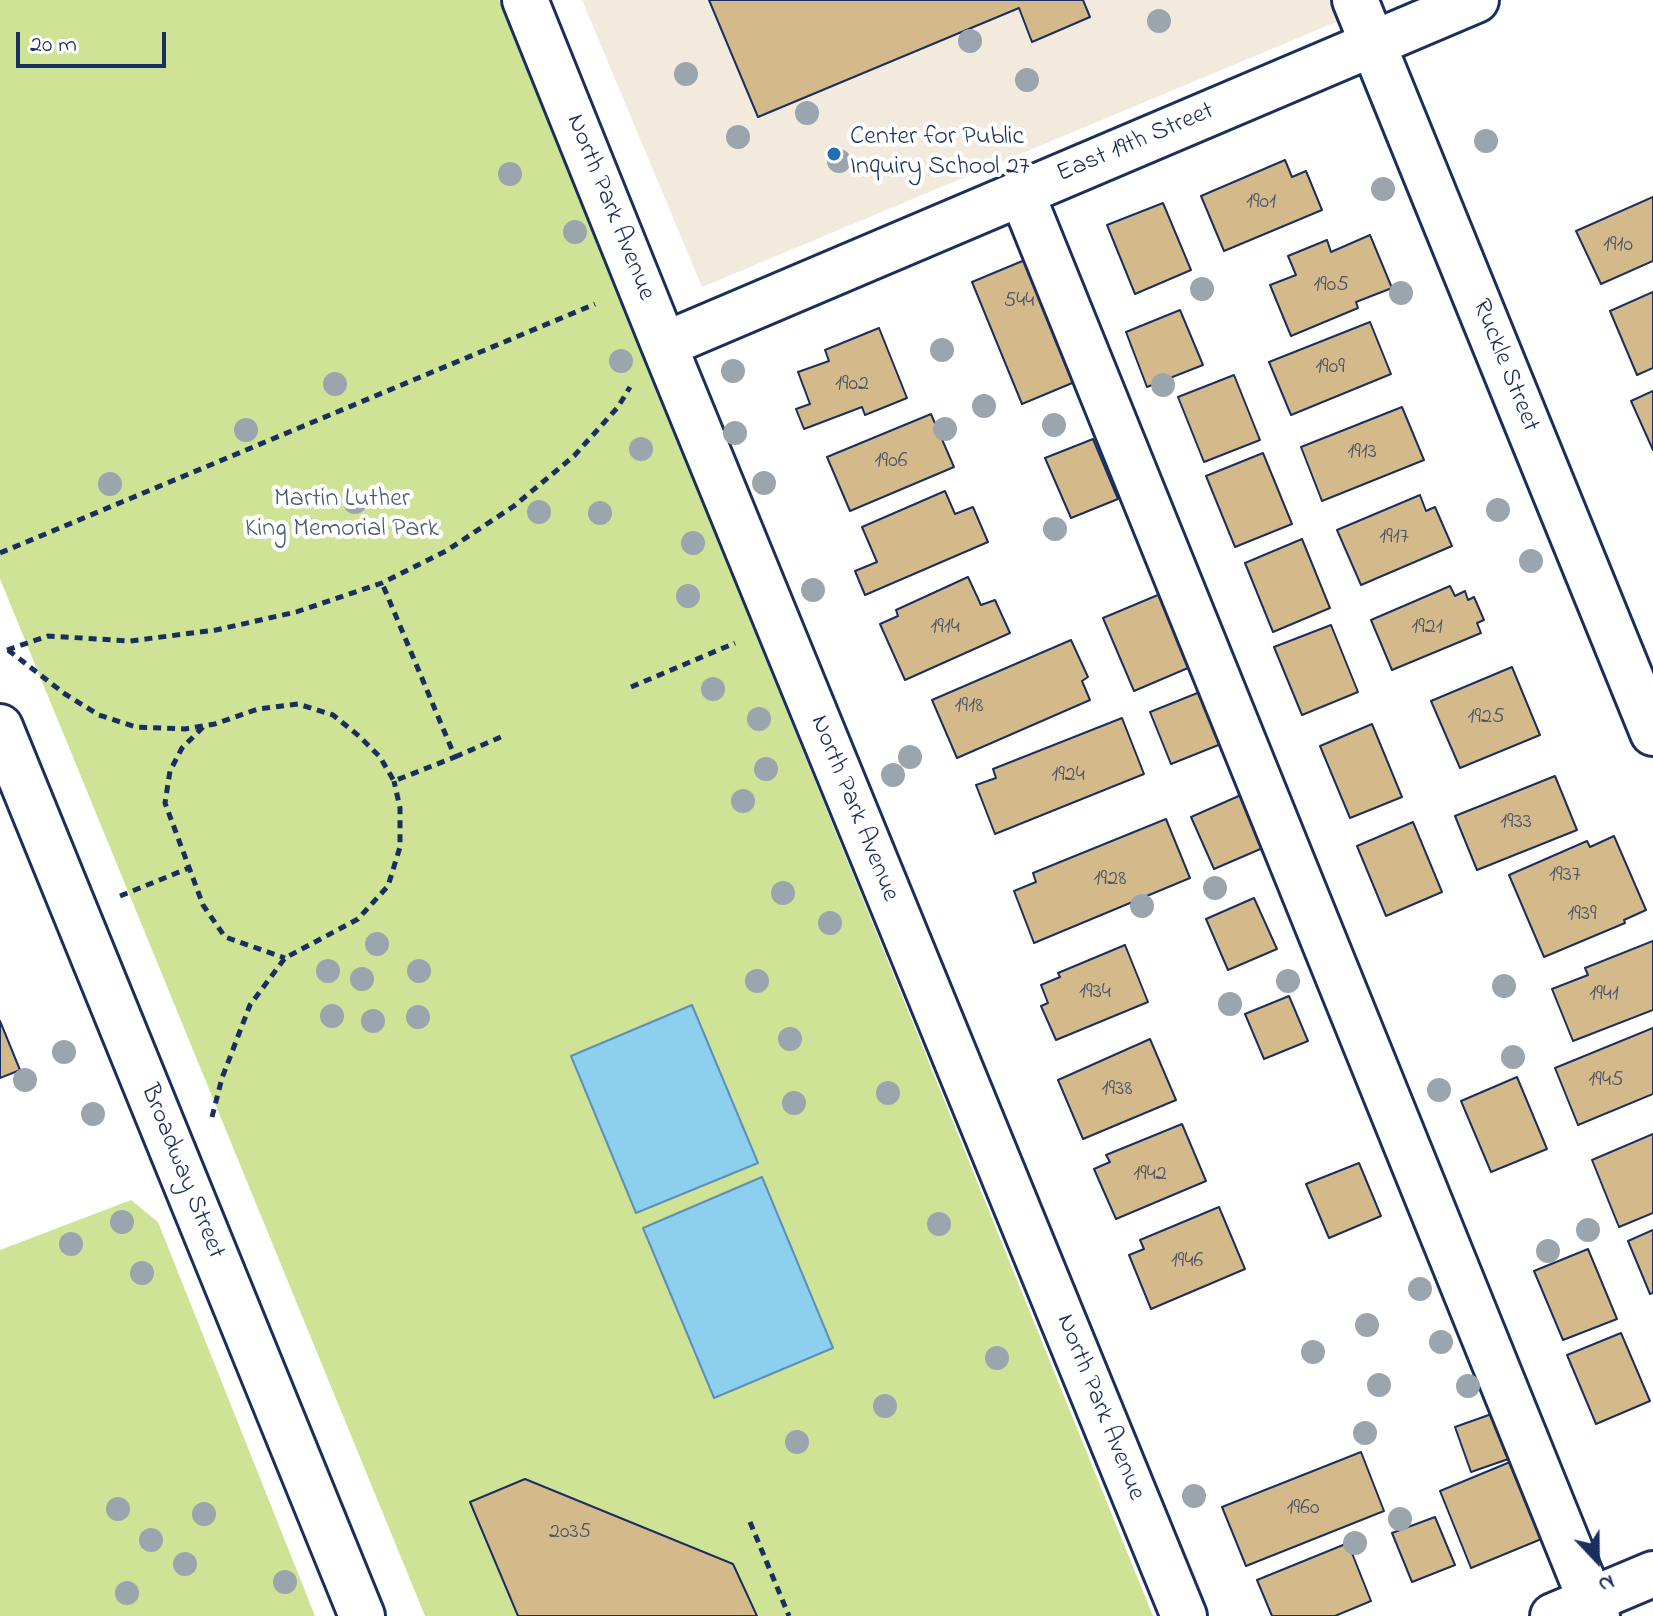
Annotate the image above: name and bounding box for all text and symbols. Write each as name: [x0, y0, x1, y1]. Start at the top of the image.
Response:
scale bar: [20, 16, 170, 66]
text: 20 m: [30, 28, 77, 63]
street label: East 19th Street: [1053, 97, 1219, 191]
street label: North Park Avenue: [557, 110, 661, 306]
place label: Center for Public Inquiry School 27: [850, 123, 1030, 184]
marker: Center for Public Inquiry School 27: [825, 145, 843, 163]
house number: 1901: [1246, 190, 1276, 216]
house number: 1910: [1603, 233, 1633, 259]
house number: 1905: [1313, 273, 1349, 299]
house number: 544: [1004, 289, 1034, 315]
street label: Ruckle Street: [1463, 295, 1545, 437]
house number: 1909: [1315, 355, 1345, 381]
house number: 1902: [835, 372, 869, 398]
house number: 1913: [1347, 440, 1377, 466]
house number: 1906: [875, 449, 907, 475]
park label: Martin Luther King Memorial Park: [245, 485, 439, 546]
house number: 1917: [1379, 525, 1409, 551]
house number: 1914: [930, 615, 960, 641]
house number: 1921: [1411, 615, 1443, 641]
house number: 1918: [955, 694, 983, 720]
house number: 1925: [1467, 705, 1505, 731]
street label: North Park Avenue: [801, 711, 905, 907]
house number: 1924: [1051, 763, 1085, 789]
house number: 1933: [1500, 810, 1532, 836]
house number: 1937: [1549, 863, 1581, 889]
house number: 1928: [1094, 867, 1126, 893]
house number: 1939: [1567, 902, 1597, 928]
house number: 1934: [1079, 980, 1111, 1006]
house number: 1941: [1589, 982, 1619, 1008]
house number: 1945: [1588, 1068, 1624, 1094]
house number: 1938: [1102, 1077, 1132, 1103]
street label: Broadway Street: [132, 1080, 230, 1264]
house number: 1942: [1133, 1162, 1167, 1188]
house number: 1946: [1171, 1249, 1203, 1275]
street label: North Park Avenue: [1047, 1310, 1151, 1506]
house number: 1960: [1287, 1496, 1319, 1522]
house number: 2035: [549, 1520, 591, 1546]
north arrow: [1557, 1520, 1637, 1600]
text: N: [1593, 1565, 1619, 1600]

